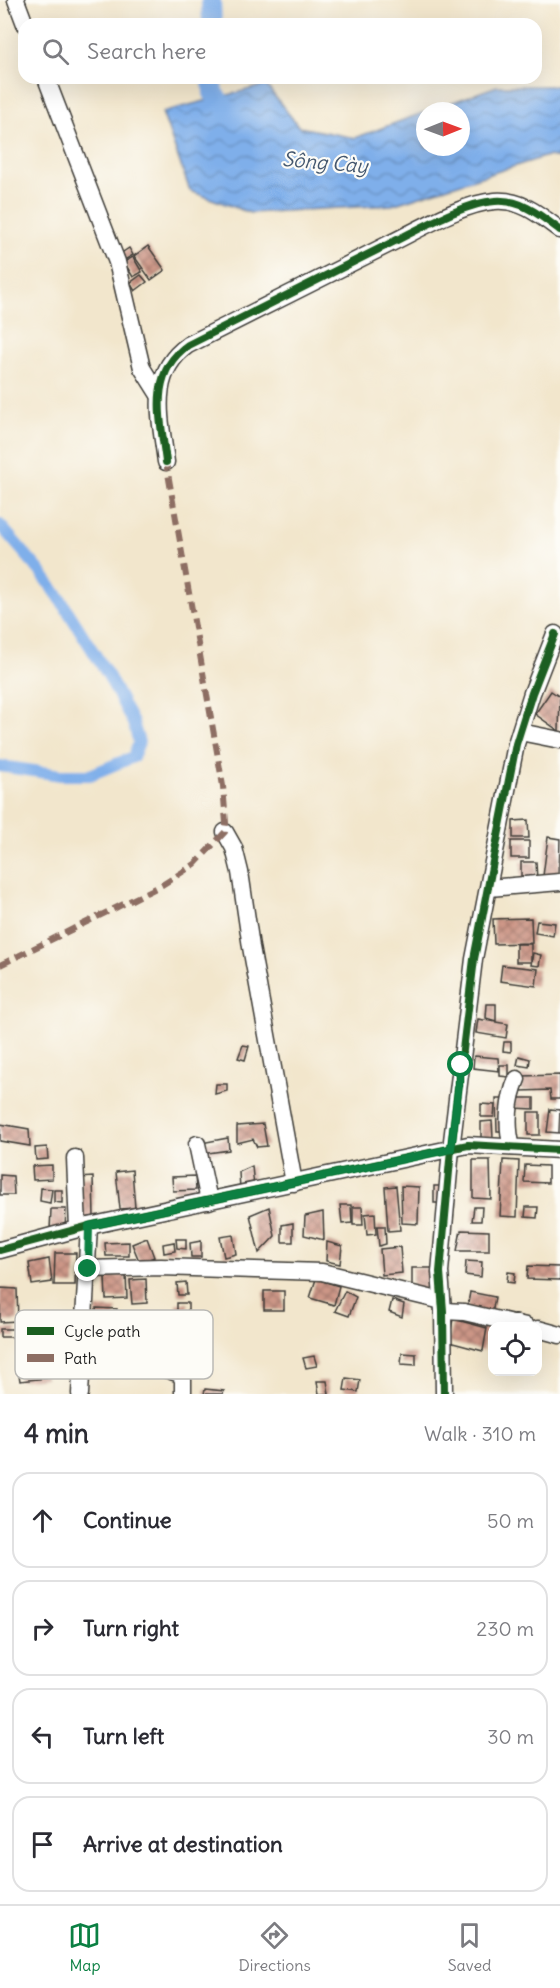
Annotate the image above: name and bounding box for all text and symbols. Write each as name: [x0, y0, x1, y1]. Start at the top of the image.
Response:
search box: [18, 18, 542, 84]
icon: search: [39, 35, 72, 68]
text: Search here: [87, 37, 206, 65]
north arrow: [416, 102, 470, 156]
water label: Sông Cày: [281, 146, 370, 178]
route start: [447, 1051, 473, 1077]
route end: [74, 1255, 100, 1281]
legend: [15, 1310, 213, 1379]
text: Cycle path: [64, 1321, 140, 1341]
map controls: [488, 1322, 542, 1376]
button: locate: [488, 1322, 542, 1376]
text: Path: [64, 1348, 97, 1368]
text: 4 min: [24, 1417, 89, 1450]
text: Walk · 310 m: [424, 1421, 536, 1446]
icon: ahead: [26, 1504, 59, 1537]
text: Continue: [83, 1506, 172, 1534]
text: 50 m: [487, 1508, 534, 1533]
icon: right: [26, 1612, 59, 1645]
text: Turn right: [83, 1614, 179, 1642]
text: 230 m: [476, 1616, 534, 1641]
icon: left: [26, 1720, 59, 1753]
text: Turn left: [83, 1722, 164, 1750]
text: 30 m: [487, 1724, 534, 1749]
icon: arrive: [26, 1828, 59, 1861]
text: Arrive at destination: [83, 1830, 283, 1858]
tab: Map: [68, 1919, 101, 1975]
tab: Directions: [238, 1919, 311, 1975]
tab: Saved: [448, 1919, 492, 1975]

